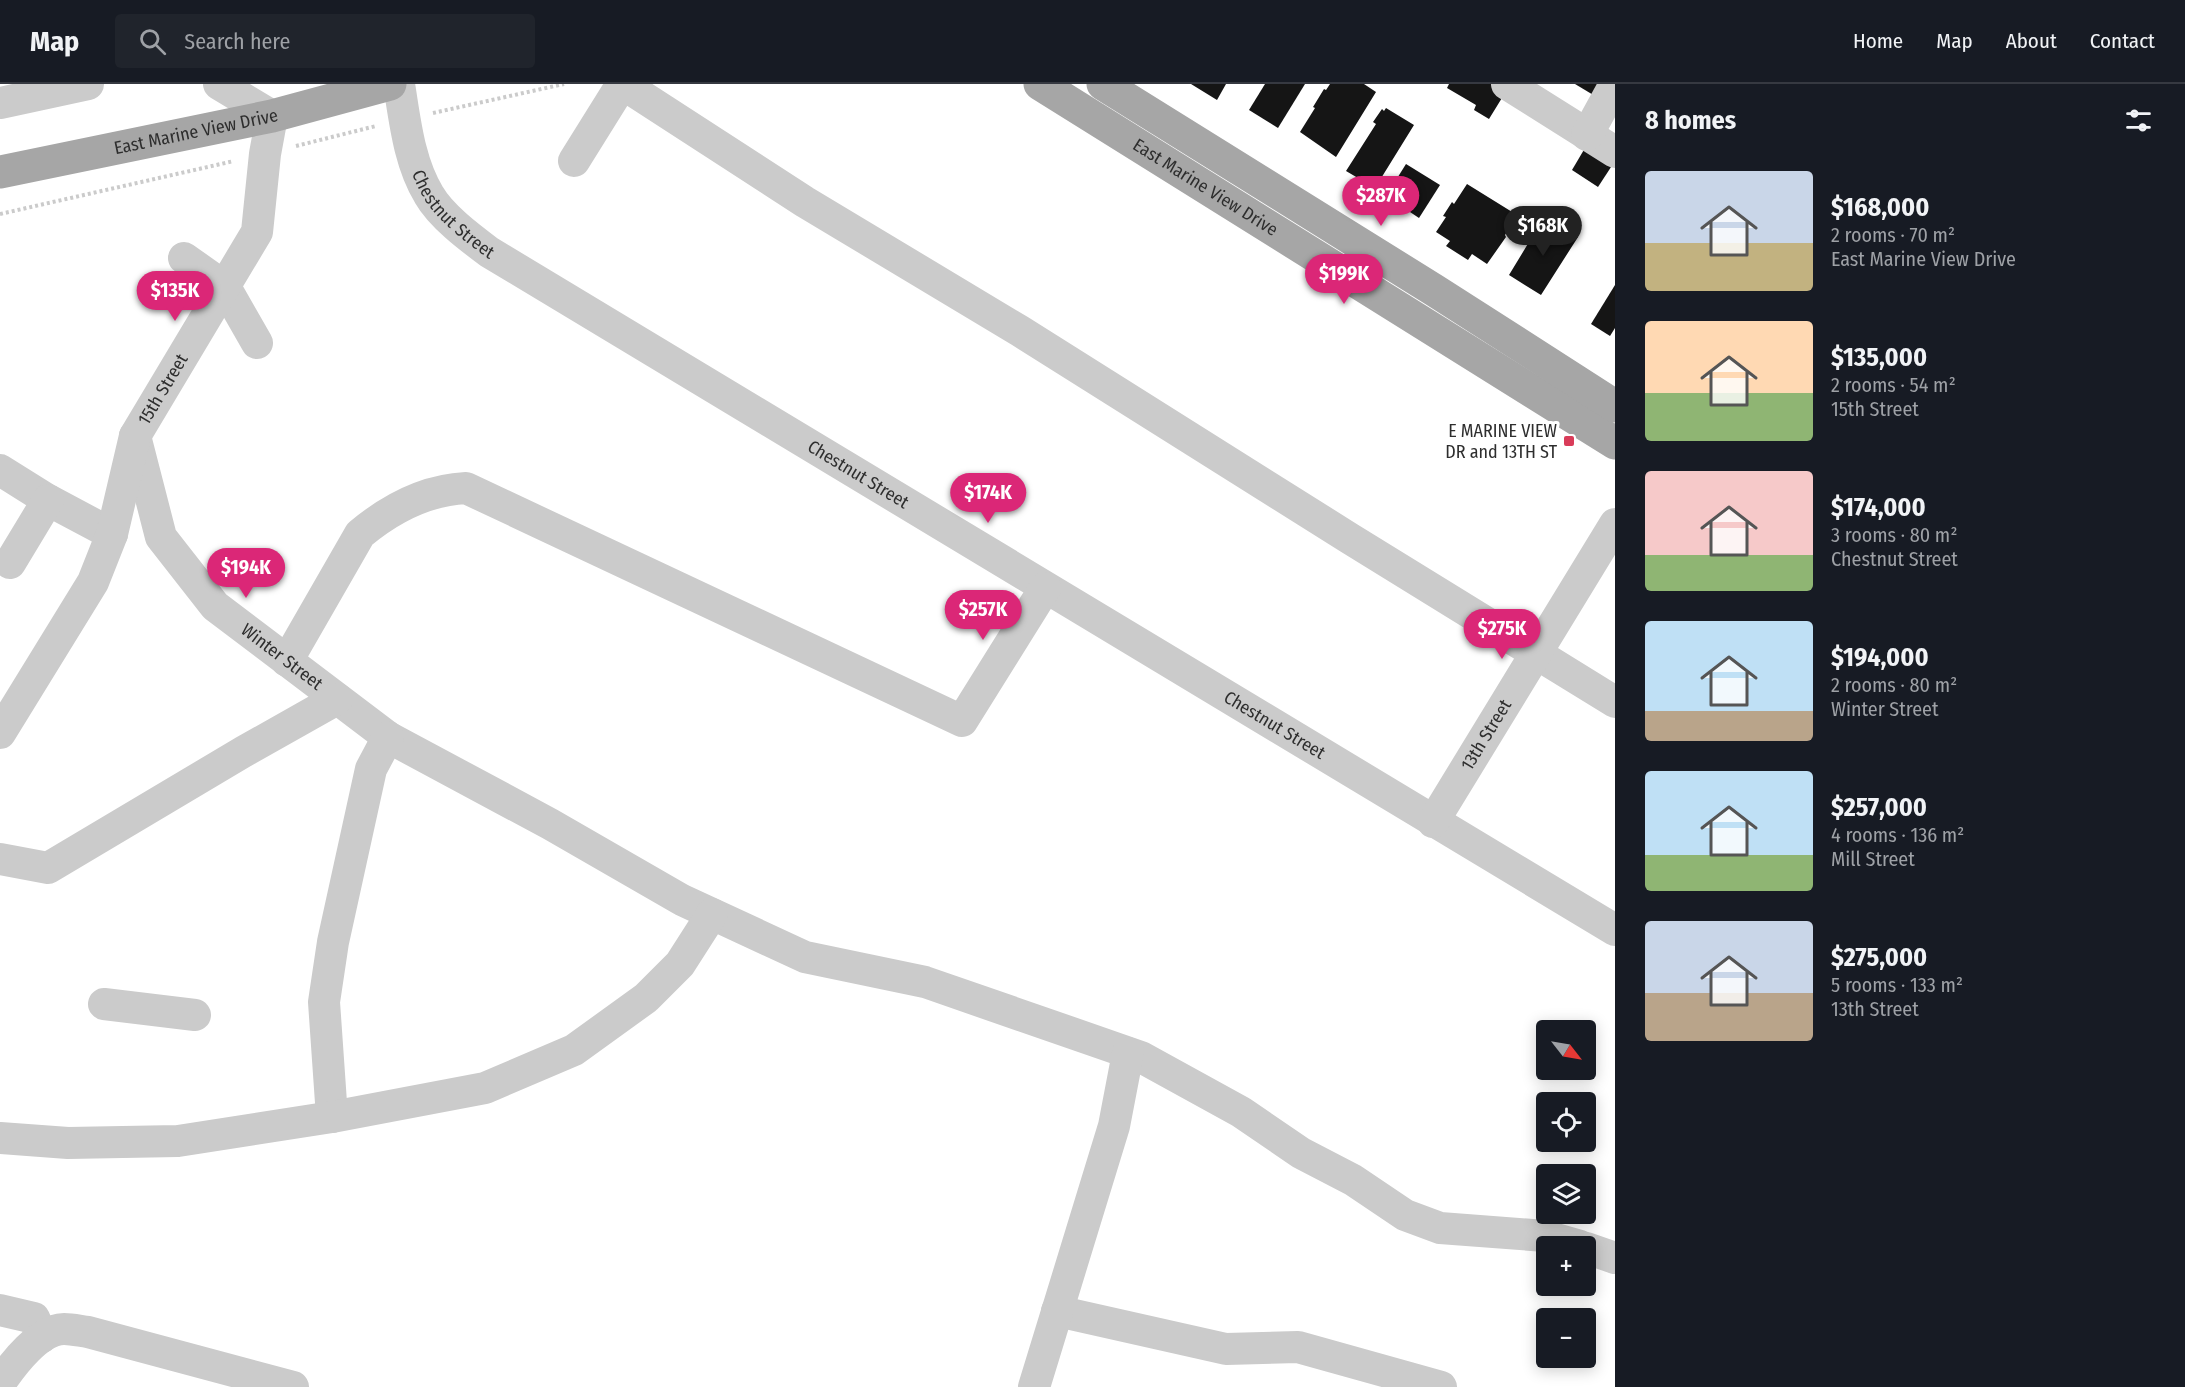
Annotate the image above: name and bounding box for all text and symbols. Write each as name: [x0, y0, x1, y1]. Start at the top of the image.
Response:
search box: [115, 14, 535, 68]
text: Map: [30, 25, 79, 58]
icon: search: [136, 25, 169, 58]
text: Search here: [184, 28, 290, 55]
text: Home: [1853, 28, 1903, 54]
text: Map: [1936, 28, 1973, 54]
text: About: [2006, 28, 2057, 54]
text: Contact: [2090, 28, 2155, 54]
street label: East Marine View Drive: [112, 104, 280, 159]
icon: filters: [2122, 104, 2155, 137]
text: 8 homes: [1645, 105, 1736, 136]
street label: East Marine View Drive: [1129, 134, 1282, 241]
street label: Chestnut Street: [407, 167, 498, 264]
pin: $287K: [1339, 176, 1423, 227]
text: $287K: [1356, 183, 1406, 207]
text: $168,000: [1831, 192, 1929, 223]
icon: home: [1693, 195, 1765, 267]
pin: $168K: [1501, 206, 1585, 257]
text: $168K: [1518, 213, 1568, 237]
text: 2 rooms · 70 m²: [1831, 223, 1955, 247]
text: East Marine View Drive: [1831, 247, 2016, 271]
pin: $199K: [1302, 254, 1386, 305]
text: $199K: [1319, 261, 1369, 285]
pin: $135K: [133, 271, 217, 322]
text: $135K: [151, 278, 199, 302]
text: $135,000: [1831, 342, 1927, 373]
icon: home: [1693, 345, 1765, 417]
street label: 15th Street: [133, 350, 193, 429]
text: 2 rooms · 54 m²: [1831, 373, 1956, 397]
text: 15th Street: [1831, 397, 1919, 421]
place label: E MARINE VIEW DR and 13TH ST: [1445, 420, 1558, 463]
marker: E MARINE VIEW DR and 13TH ST: [1562, 434, 1576, 448]
street label: Chestnut Street: [804, 435, 913, 513]
pin: $174K: [946, 473, 1030, 524]
text: $174K: [964, 480, 1012, 504]
text: $174,000: [1831, 492, 1926, 523]
icon: home: [1693, 495, 1765, 567]
text: 3 rooms · 80 m²: [1831, 523, 1957, 547]
text: Chestnut Street: [1831, 547, 1958, 571]
pin: $194K: [204, 548, 288, 599]
text: $194K: [221, 555, 271, 579]
pin: $257K: [941, 590, 1025, 641]
text: $257K: [959, 597, 1007, 621]
pin: $275K: [1460, 609, 1544, 660]
text: $275K: [1478, 616, 1526, 640]
street label: Winter Street: [237, 619, 327, 695]
text: $194,000: [1831, 642, 1929, 673]
icon: home: [1693, 645, 1765, 717]
text: 2 rooms · 80 m²: [1831, 673, 1957, 697]
street label: Chestnut Street: [1220, 686, 1329, 764]
street label: 13th Street: [1456, 695, 1516, 774]
text: Winter Street: [1831, 697, 1939, 721]
text: $257,000: [1831, 792, 1927, 823]
icon: home: [1693, 795, 1765, 867]
text: 4 rooms · 136 m²: [1831, 823, 1964, 847]
text: Mill Street: [1831, 847, 1915, 871]
text: $275,000: [1831, 942, 1927, 973]
icon: home: [1693, 945, 1765, 1017]
text: 5 rooms · 133 m²: [1831, 973, 1963, 997]
text: 13th Street: [1831, 997, 1919, 1021]
north arrow: [1536, 1020, 1596, 1080]
map controls: [1536, 1020, 1596, 1368]
button: locate: [1536, 1092, 1596, 1152]
button: layers: [1536, 1164, 1596, 1224]
button: +: [1536, 1236, 1596, 1296]
button: −: [1536, 1308, 1596, 1368]

